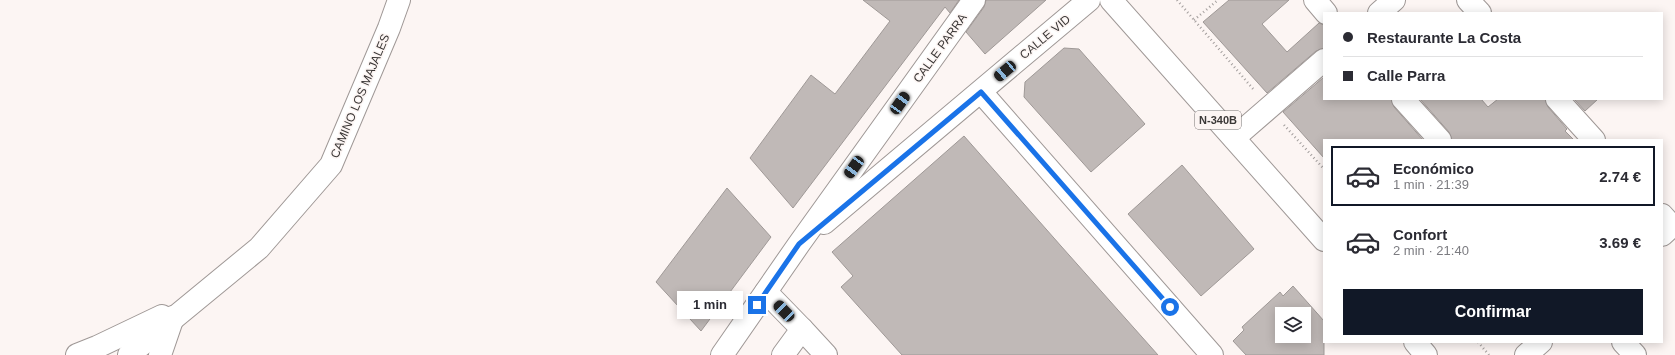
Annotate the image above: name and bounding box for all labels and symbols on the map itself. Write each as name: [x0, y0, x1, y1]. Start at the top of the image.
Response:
street label: CALLE PARRA: [910, 11, 970, 85]
street label: CALLE VID: [1017, 12, 1073, 62]
street label: CAMINO LOS MAJALES: [327, 32, 393, 160]
car: [992, 59, 1018, 83]
car: [888, 90, 912, 116]
road number: N-340B: [1195, 111, 1241, 129]
car: [842, 154, 866, 180]
callout: 1 min: [677, 291, 743, 319]
route end: [748, 296, 766, 314]
car: [771, 298, 797, 324]
route start: [1161, 298, 1179, 316]

